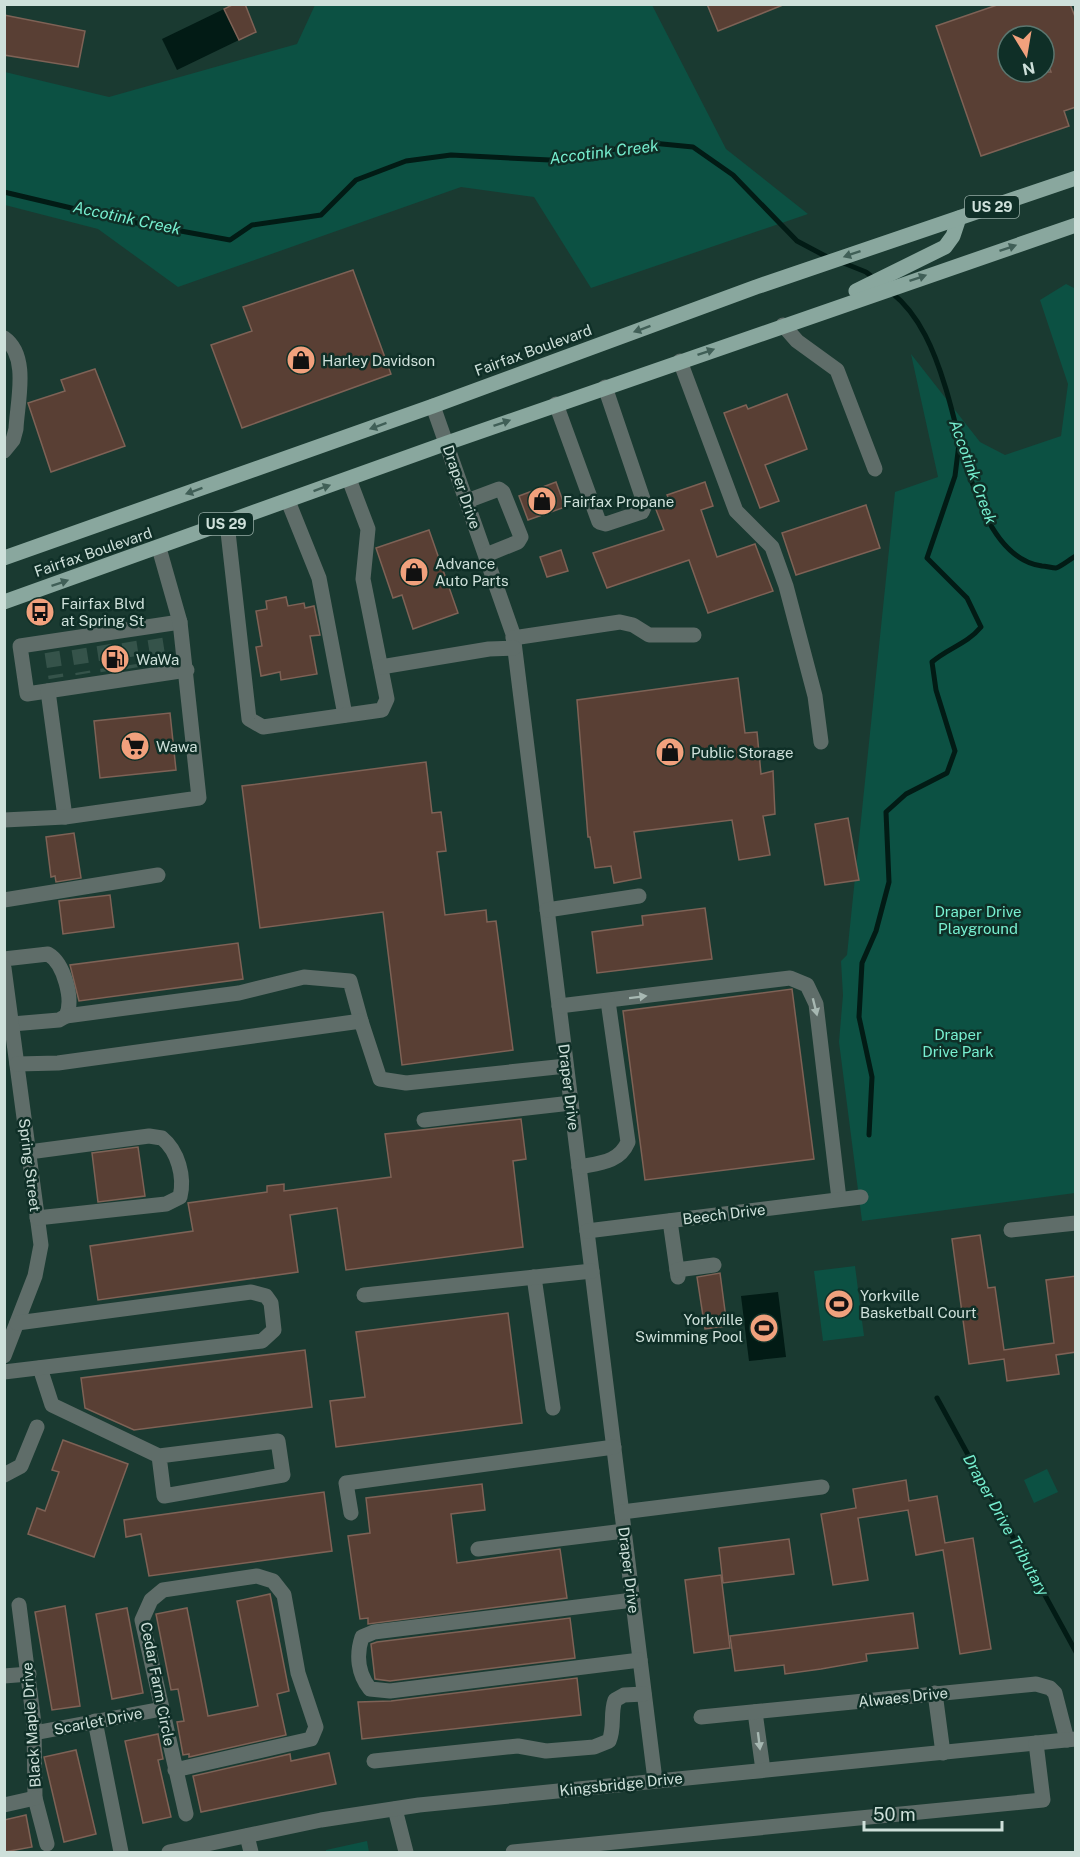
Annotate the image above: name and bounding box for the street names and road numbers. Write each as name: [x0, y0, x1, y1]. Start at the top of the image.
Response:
road number: US 29: [965, 196, 1019, 218]
street label: Fairfax Boulevard: [472, 321, 594, 379]
street label: Draper Drive: [440, 443, 484, 531]
road number: US 29: [199, 513, 253, 535]
street label: Fairfax Boulevard: [32, 524, 154, 580]
street label: Draper Drive: [555, 1043, 583, 1131]
street label: Spring Street: [16, 1117, 44, 1213]
street label: Beech Drive: [682, 1200, 766, 1228]
street label: Draper Drive: [615, 1526, 643, 1614]
street label: Cedar Farm Circle: [138, 1621, 178, 1747]
street label: Black Maple Drive: [18, 1662, 44, 1788]
street label: Alwaes Drive: [857, 1684, 949, 1710]
street label: Scarlet Drive: [52, 1704, 144, 1738]
street label: Kingsbridge Drive: [559, 1769, 683, 1799]

